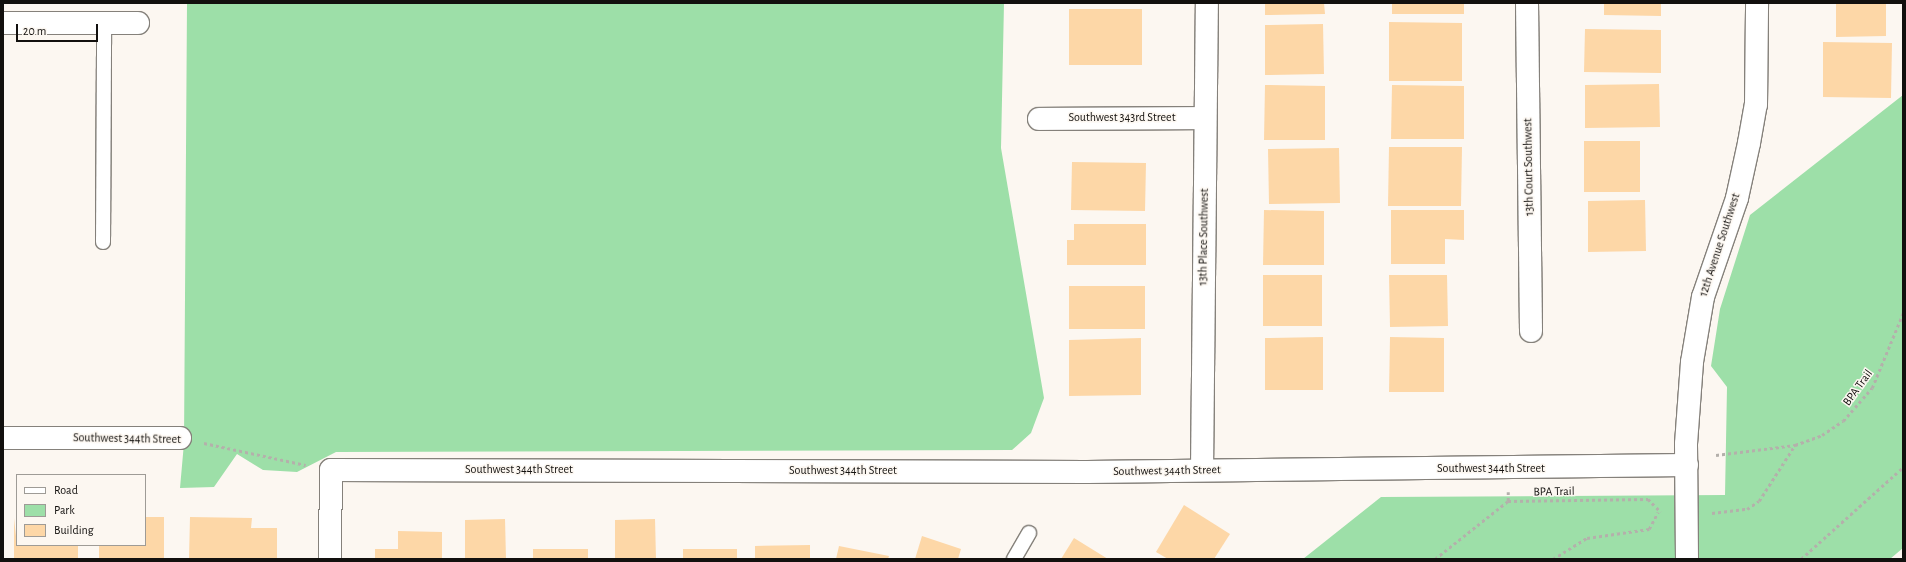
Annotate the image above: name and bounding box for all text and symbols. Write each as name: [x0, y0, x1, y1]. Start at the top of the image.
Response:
scale bar: [18, 16, 100, 42]
text: 20 m: [23, 25, 46, 37]
street label: Southwest 343rd Street: [1069, 111, 1175, 125]
street label: 13th Court Southwest: [1521, 118, 1537, 216]
street label: 13th Place Southwest: [1196, 188, 1212, 286]
street label: 12th Avenue Southwest: [1697, 192, 1743, 298]
street label: BPA Trail: [1840, 367, 1876, 409]
street label: Southwest 344th Street: [73, 431, 181, 447]
street label: Southwest 344th Street: [1437, 462, 1545, 476]
street label: Southwest 344th Street: [465, 463, 573, 477]
street label: Southwest 344th Street: [1113, 463, 1221, 479]
street label: Southwest 344th Street: [789, 464, 897, 478]
legend: [16, 474, 146, 546]
text: Road: [54, 484, 78, 496]
street label: BPA Trail: [1533, 484, 1575, 500]
text: Park: [54, 504, 75, 516]
text: Building: [54, 524, 94, 536]

